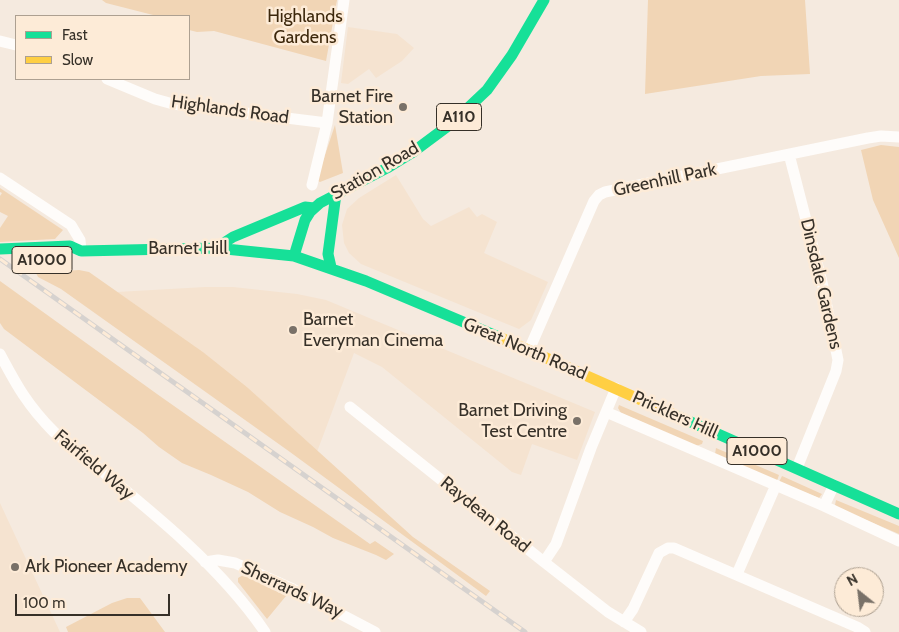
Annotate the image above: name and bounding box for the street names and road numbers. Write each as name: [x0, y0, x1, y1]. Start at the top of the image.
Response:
street label: Highlands Road: [170, 91, 290, 129]
road number: A110: [436, 104, 482, 130]
street label: Station Road: [327, 137, 423, 205]
street label: Greenhill Park: [612, 159, 718, 201]
street label: Dinsdale Gardens: [795, 217, 847, 351]
street label: Barnet Hill: [148, 238, 228, 260]
road number: A1000: [12, 246, 72, 274]
street label: Great North Road: [460, 313, 590, 385]
street label: Pricklers Hill: [629, 387, 721, 443]
street label: Fairfield Way: [50, 425, 138, 505]
road number: A1000: [727, 438, 787, 464]
street label: Raydean Road: [436, 472, 534, 558]
street label: Sherrards Way: [238, 557, 346, 623]

